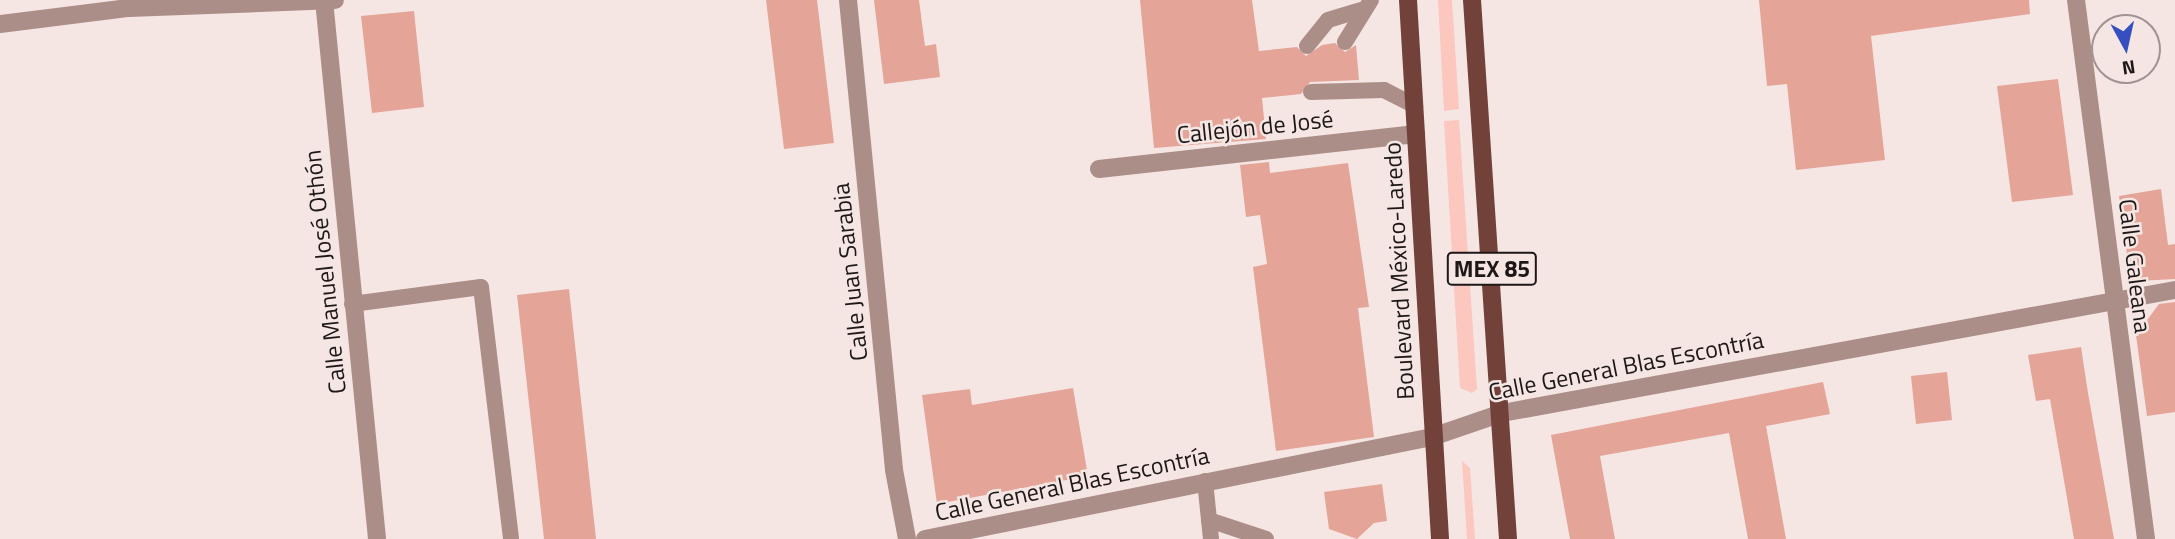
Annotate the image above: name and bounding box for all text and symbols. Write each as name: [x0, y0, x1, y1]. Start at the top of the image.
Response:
north arrow: [2091, 14, 2161, 84]
text: N: [2120, 53, 2137, 84]
street label: Callejón de José: [1175, 104, 1335, 150]
street label: Boulevard México-Laredo: [1378, 142, 1420, 400]
street label: Calle Manuel José Othón: [298, 149, 352, 395]
street label: Calle Juan Sarabia: [826, 182, 874, 362]
street label: Calle Galeana: [2112, 197, 2158, 335]
road number: MEX 85: [1446, 250, 1538, 288]
street label: Calle General Blas Escontría: [1486, 325, 1766, 407]
street label: Calle General Blas Escontría: [932, 441, 1212, 527]

